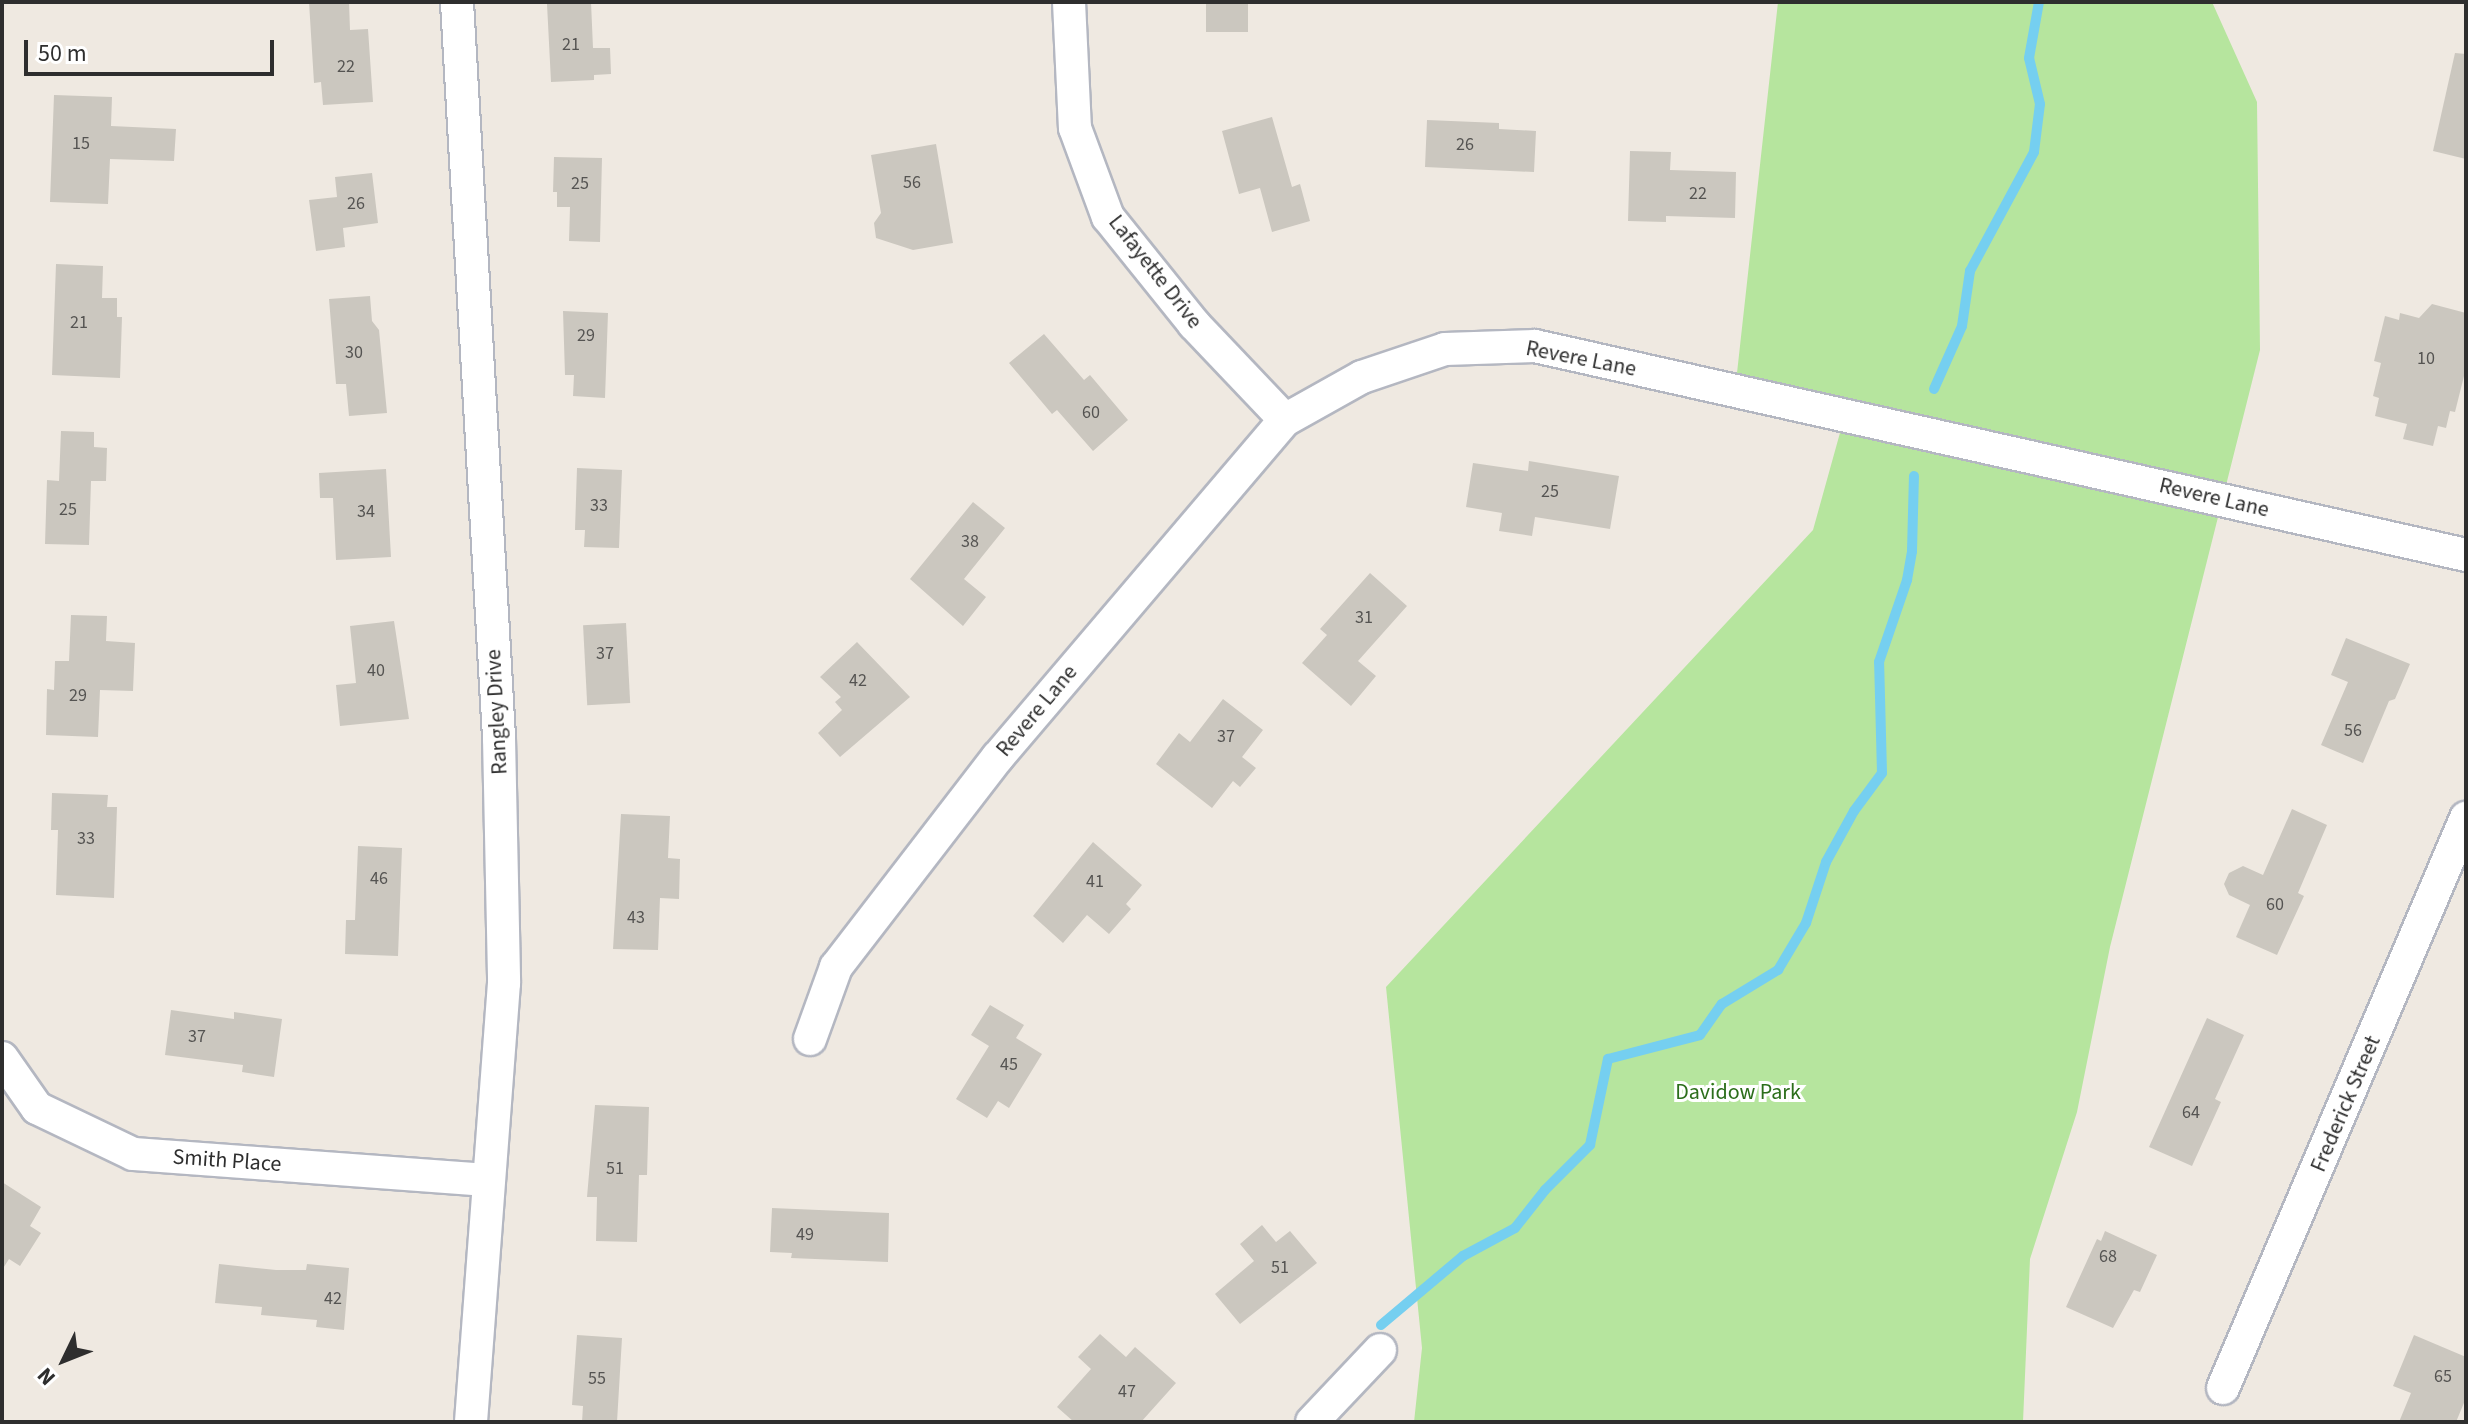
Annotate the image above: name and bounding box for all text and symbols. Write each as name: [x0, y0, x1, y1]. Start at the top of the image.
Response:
scale bar: [28, 24, 278, 74]
house number: 21: [562, 34, 580, 56]
text: 50 m: [38, 36, 87, 71]
house number: 22: [337, 56, 355, 78]
house number: 15: [72, 133, 90, 155]
house number: 26: [1456, 134, 1474, 156]
house number: 56: [903, 172, 921, 194]
house number: 25: [571, 173, 589, 195]
house number: 22: [1689, 183, 1707, 205]
house number: 26: [347, 193, 365, 215]
street label: Lafayette Drive: [1102, 210, 1208, 334]
house number: 21: [70, 312, 88, 334]
house number: 29: [577, 325, 595, 347]
street label: Revere Lane: [1524, 335, 1638, 383]
house number: 30: [345, 342, 363, 364]
house number: 10: [2417, 348, 2435, 370]
house number: 60: [1082, 402, 1100, 424]
street label: Revere Lane: [2157, 473, 2271, 523]
house number: 25: [1541, 481, 1559, 503]
house number: 33: [590, 495, 608, 517]
house number: 25: [59, 499, 77, 521]
house number: 34: [357, 501, 375, 523]
house number: 38: [961, 531, 979, 553]
house number: 31: [1355, 607, 1373, 629]
house number: 37: [596, 643, 614, 665]
street label: Rangley Drive: [481, 649, 513, 775]
house number: 40: [367, 660, 385, 682]
street label: Revere Lane: [991, 660, 1083, 762]
house number: 42: [849, 670, 867, 692]
house number: 29: [69, 685, 87, 707]
house number: 56: [2344, 720, 2362, 742]
house number: 37: [1217, 726, 1235, 748]
house number: 33: [77, 828, 95, 850]
house number: 46: [370, 868, 388, 890]
house number: 41: [1086, 871, 1104, 893]
house number: 60: [2266, 894, 2284, 916]
house number: 43: [627, 907, 645, 929]
house number: 37: [188, 1026, 206, 1048]
street label: Frederick Street: [2305, 1032, 2387, 1176]
house number: 45: [1000, 1054, 1018, 1076]
park label: Davidow Park: [1675, 1080, 1801, 1106]
house number: 64: [2182, 1102, 2200, 1124]
street label: Smith Place: [172, 1144, 282, 1178]
house number: 51: [606, 1158, 624, 1180]
house number: 49: [796, 1224, 814, 1246]
house number: 68: [2099, 1246, 2117, 1268]
house number: 51: [1271, 1257, 1289, 1279]
house number: 42: [324, 1288, 342, 1310]
north arrow: [24, 1320, 104, 1400]
text: N: [30, 1360, 63, 1393]
house number: 65: [2434, 1366, 2452, 1388]
house number: 55: [588, 1368, 606, 1390]
house number: 47: [1118, 1381, 1136, 1403]

